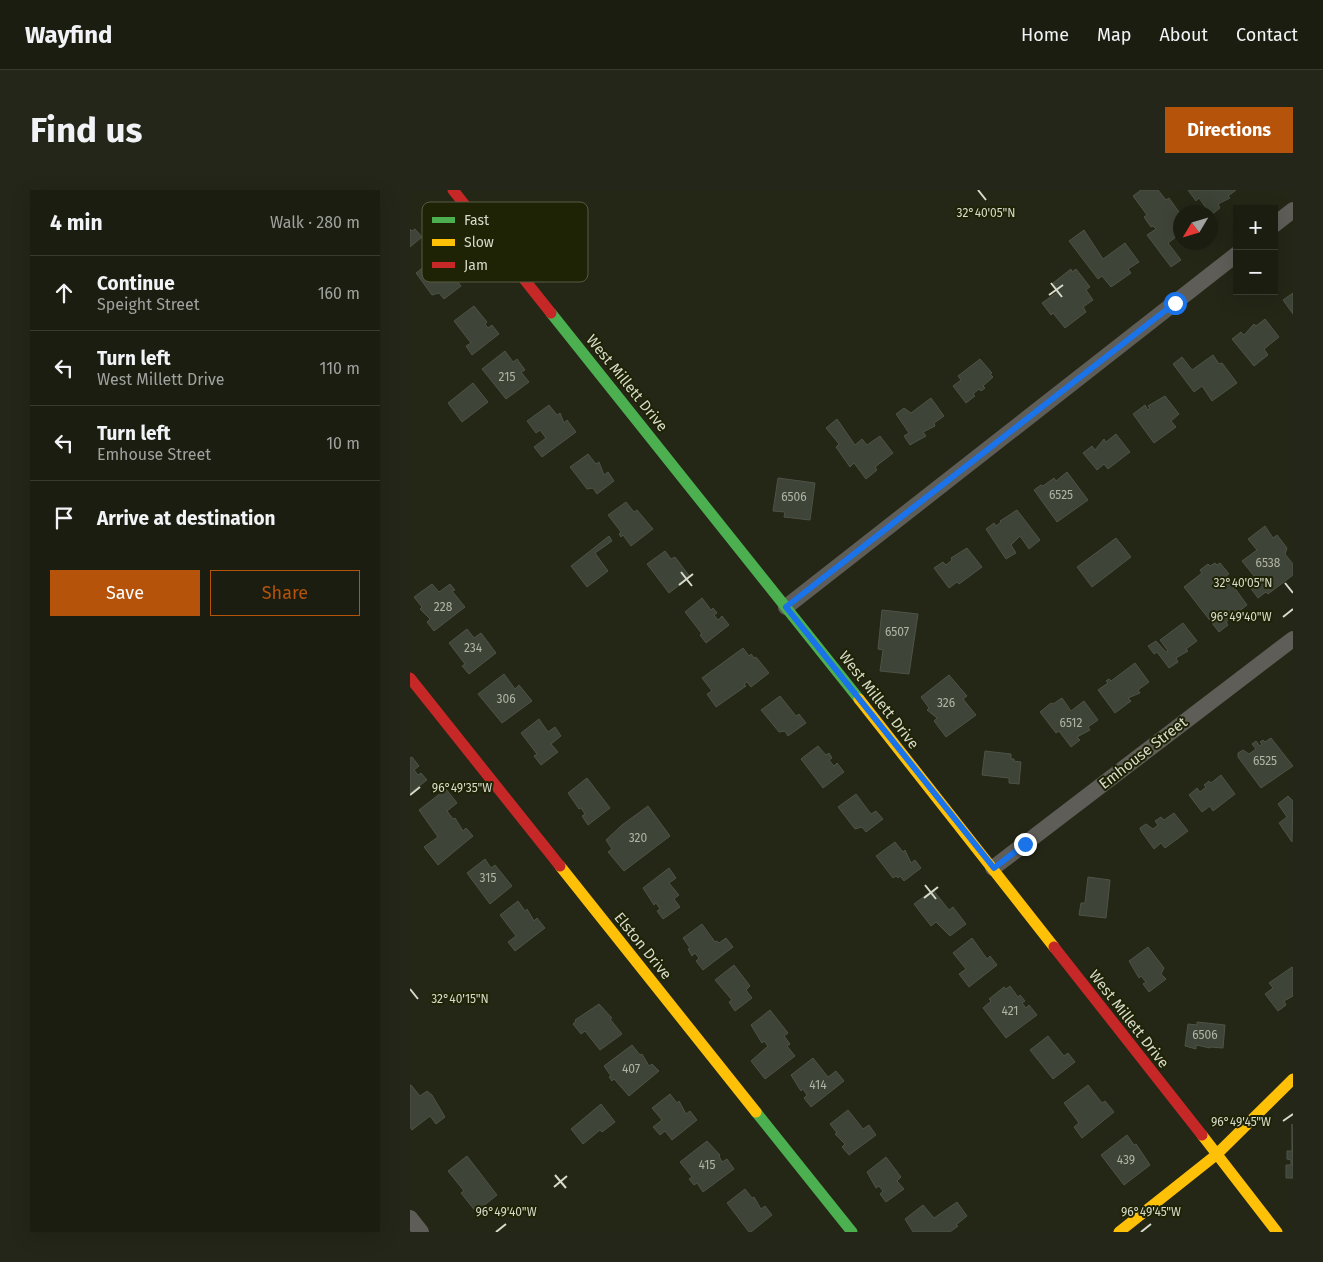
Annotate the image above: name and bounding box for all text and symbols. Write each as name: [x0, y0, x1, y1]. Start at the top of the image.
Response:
text: Wayfind: [25, 21, 112, 49]
text: Home: [1021, 24, 1069, 46]
text: Map: [1097, 24, 1131, 46]
text: About: [1159, 24, 1208, 46]
text: Contact: [1236, 24, 1298, 46]
button: Directions: [1165, 107, 1293, 153]
text: Find us: [30, 109, 142, 151]
legend: [422, 202, 588, 282]
north arrow: [1173, 205, 1218, 250]
map controls: [1233, 205, 1278, 295]
button: +: [1233, 205, 1278, 250]
text: 32°40'05"N: [957, 206, 1015, 220]
text: 4 min: [50, 210, 103, 236]
text: Fast: [464, 212, 490, 229]
text: Walk · 280 m: [270, 213, 360, 232]
text: Slow: [464, 234, 494, 251]
button: −: [1233, 250, 1278, 295]
text: Jam: [464, 257, 488, 274]
text: Continue: [97, 272, 175, 295]
icon: ahead: [50, 279, 78, 307]
text: 160 m: [318, 284, 360, 303]
route start: [1164, 292, 1187, 315]
text: Speight Street: [97, 295, 200, 314]
street label: West Millett Drive: [582, 331, 672, 435]
text: Turn left: [97, 347, 171, 370]
icon: left: [50, 354, 78, 382]
text: 110 m: [319, 359, 360, 378]
text: West Millett Drive: [97, 370, 225, 389]
house number: 215: [499, 370, 515, 384]
text: Turn left: [97, 422, 171, 445]
icon: left: [50, 429, 78, 457]
text: 10 m: [326, 434, 360, 453]
text: Emhouse Street: [97, 445, 211, 464]
house number: 6525: [1049, 488, 1073, 502]
house number: 6506: [781, 490, 807, 504]
icon: arrive: [50, 504, 78, 532]
text: Arrive at destination: [97, 507, 276, 530]
house number: 6538: [1256, 556, 1281, 570]
button: Save: [50, 570, 200, 616]
button: Share: [210, 570, 360, 616]
text: 32°40'05"N: [1214, 576, 1272, 590]
house number: 228: [434, 600, 453, 614]
text: 96°49'40"W: [1210, 610, 1272, 624]
house number: 6507: [885, 625, 909, 639]
house number: 234: [464, 641, 483, 655]
street label: West Millett Drive: [835, 647, 923, 753]
house number: 306: [496, 692, 516, 706]
house number: 326: [937, 696, 955, 710]
street label: Emhouse Street: [1095, 713, 1191, 793]
house number: 6512: [1060, 716, 1082, 730]
house number: 6525: [1253, 754, 1277, 768]
text: 96°49'35"W: [432, 781, 492, 795]
house number: 320: [629, 831, 648, 845]
route end: [1014, 833, 1037, 856]
house number: 315: [480, 871, 496, 885]
street label: Elston Drive: [610, 909, 676, 983]
street label: West Millett Drive: [1085, 966, 1173, 1072]
text: 32°40'15"N: [431, 992, 489, 1006]
house number: 421: [1002, 1004, 1018, 1018]
house number: 6506: [1192, 1028, 1218, 1042]
house number: 407: [622, 1062, 640, 1076]
house number: 414: [809, 1078, 827, 1092]
text: 96°49'45"W: [1211, 1115, 1271, 1129]
house number: 439: [1117, 1153, 1135, 1167]
house number: 415: [699, 1158, 715, 1172]
text: 96°49'40"W: [475, 1205, 537, 1219]
text: 96°49'45"W: [1121, 1205, 1181, 1219]

